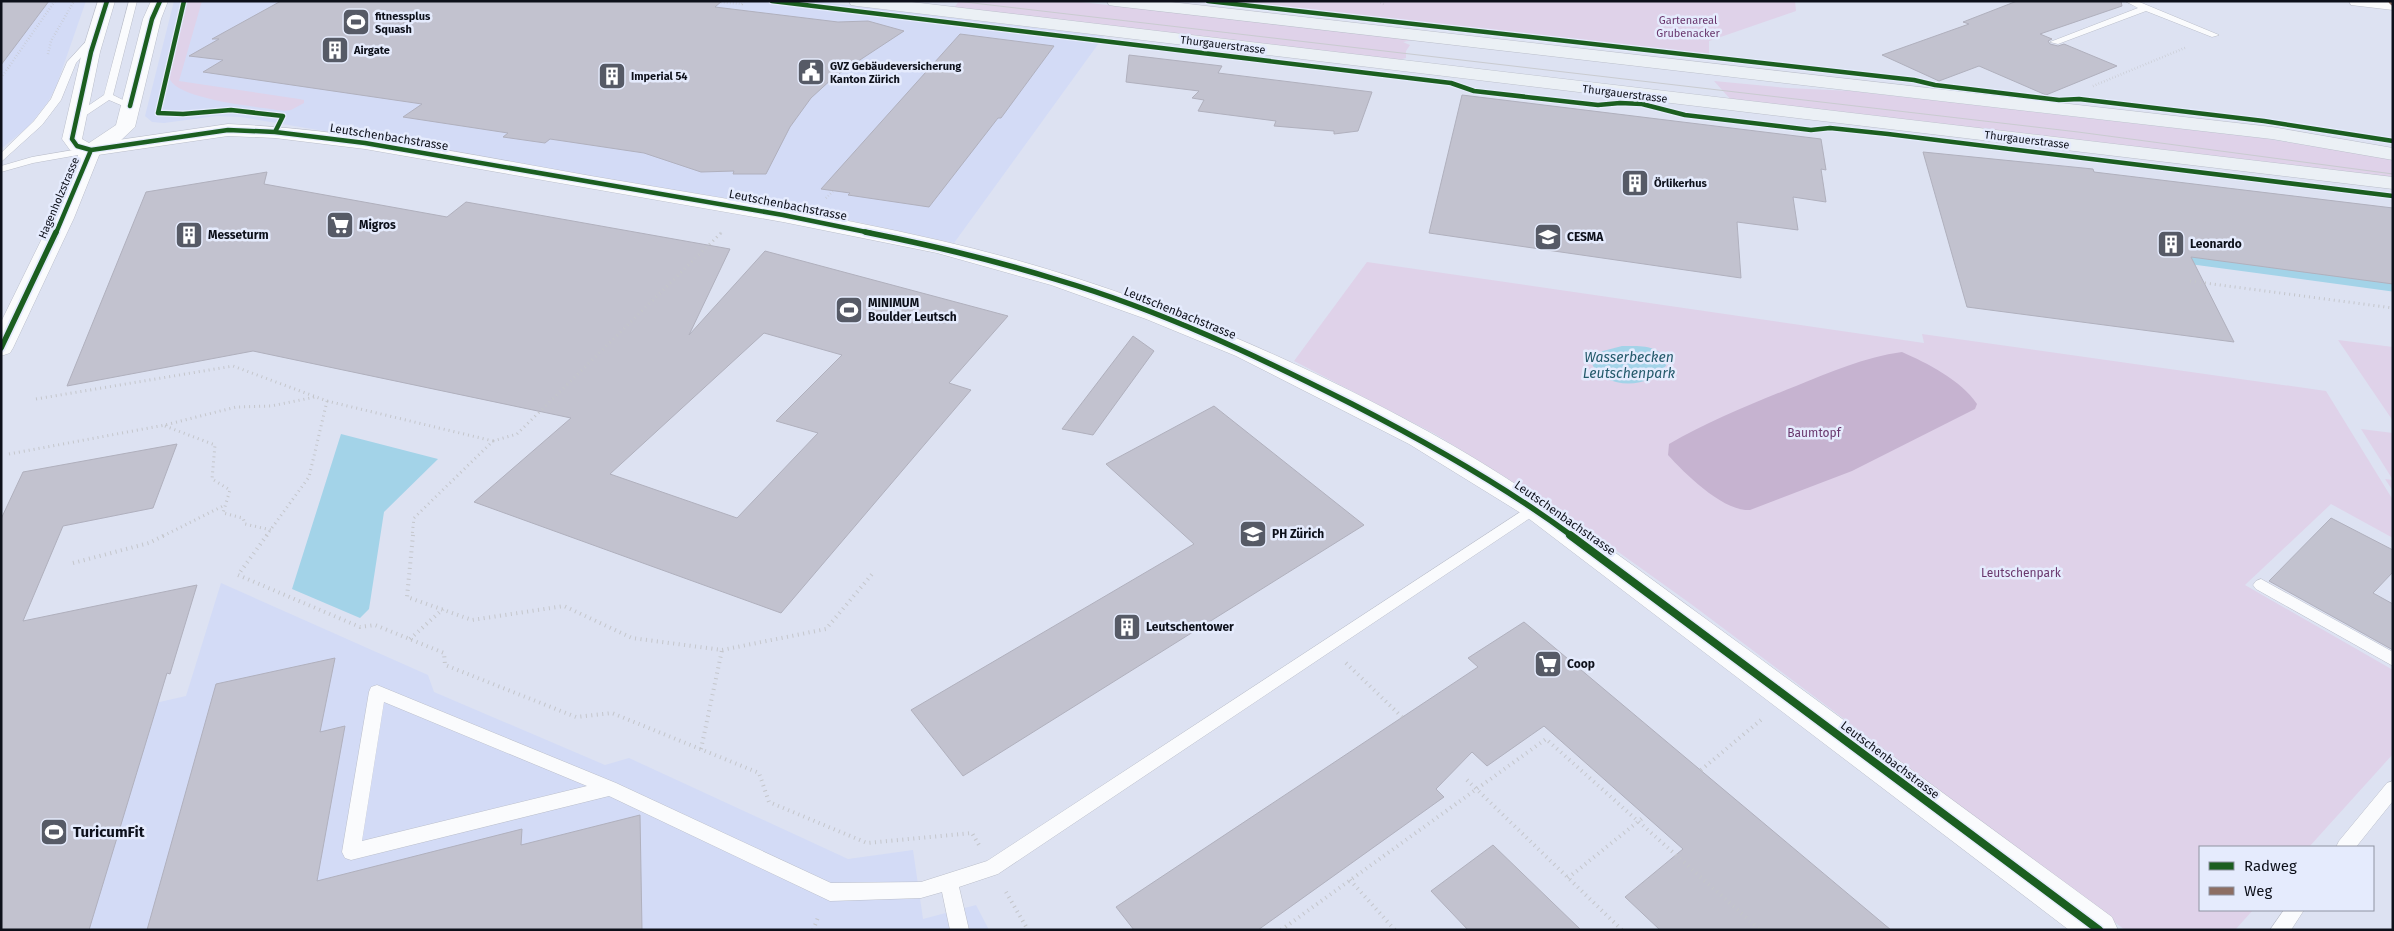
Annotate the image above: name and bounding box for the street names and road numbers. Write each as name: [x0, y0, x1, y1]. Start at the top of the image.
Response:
street label: Thurgauerstrasse: [1180, 33, 1266, 57]
street label: Thurgauerstrasse: [1582, 82, 1668, 106]
street label: Leutschenbachstrasse: [329, 121, 449, 153]
street label: Thurgauerstrasse: [1984, 128, 2070, 152]
street label: Hagenholzstrasse: [36, 155, 82, 241]
street label: Leutschenbachstrasse: [728, 187, 848, 223]
street label: Leutschenbachstrasse: [1122, 284, 1238, 342]
street label: Leutschenbachstrasse: [1512, 478, 1618, 558]
street label: Leutschenbachstrasse: [1838, 718, 1942, 802]

